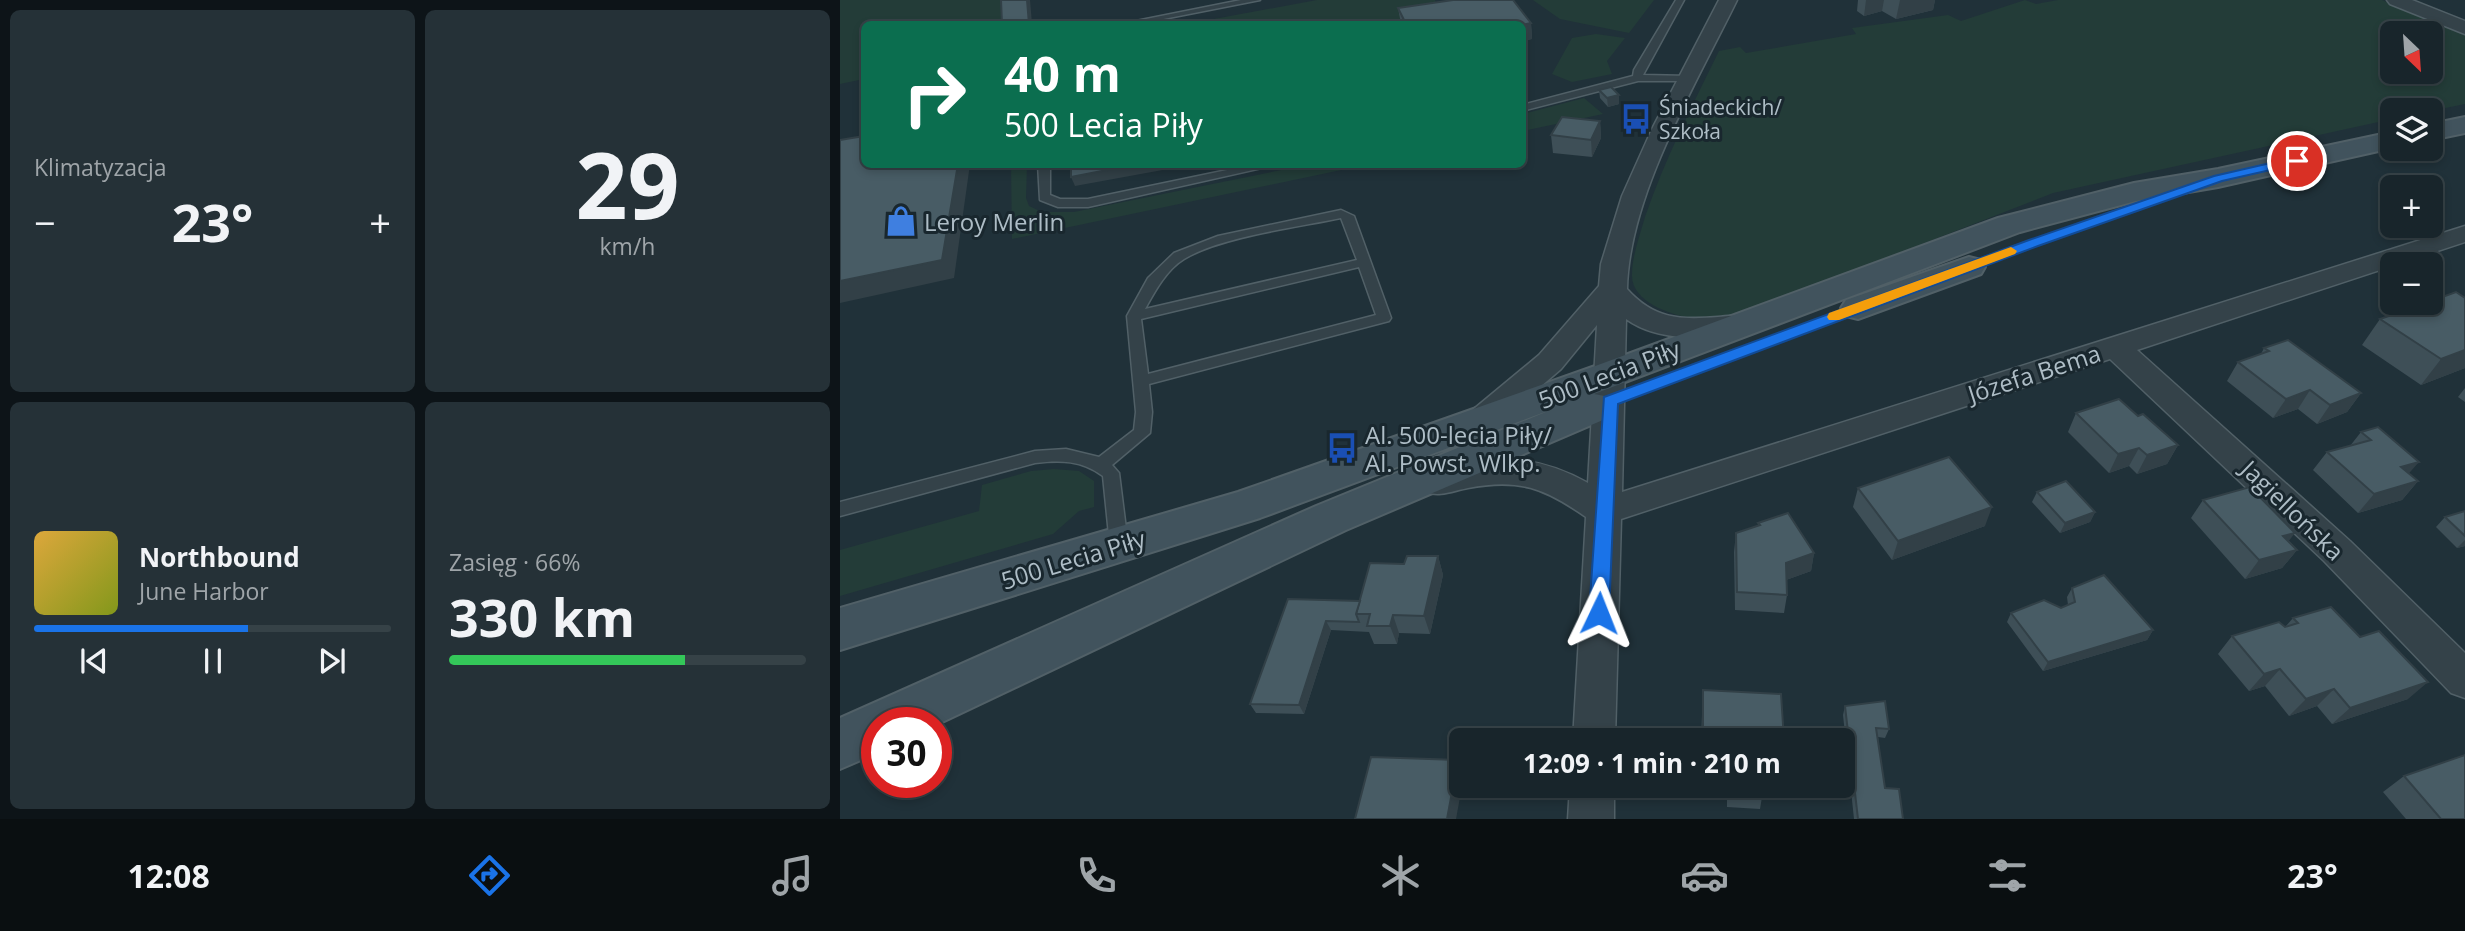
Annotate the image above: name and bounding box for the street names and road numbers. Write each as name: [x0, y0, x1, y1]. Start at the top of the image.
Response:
street label: 500 Lecia Piły: [1533, 332, 1685, 416]
street label: Józefa Bema: [1961, 336, 2105, 411]
street label: Jagiellońska: [2233, 451, 2352, 567]
street label: 500 Lecia Piły: [997, 521, 1150, 597]

